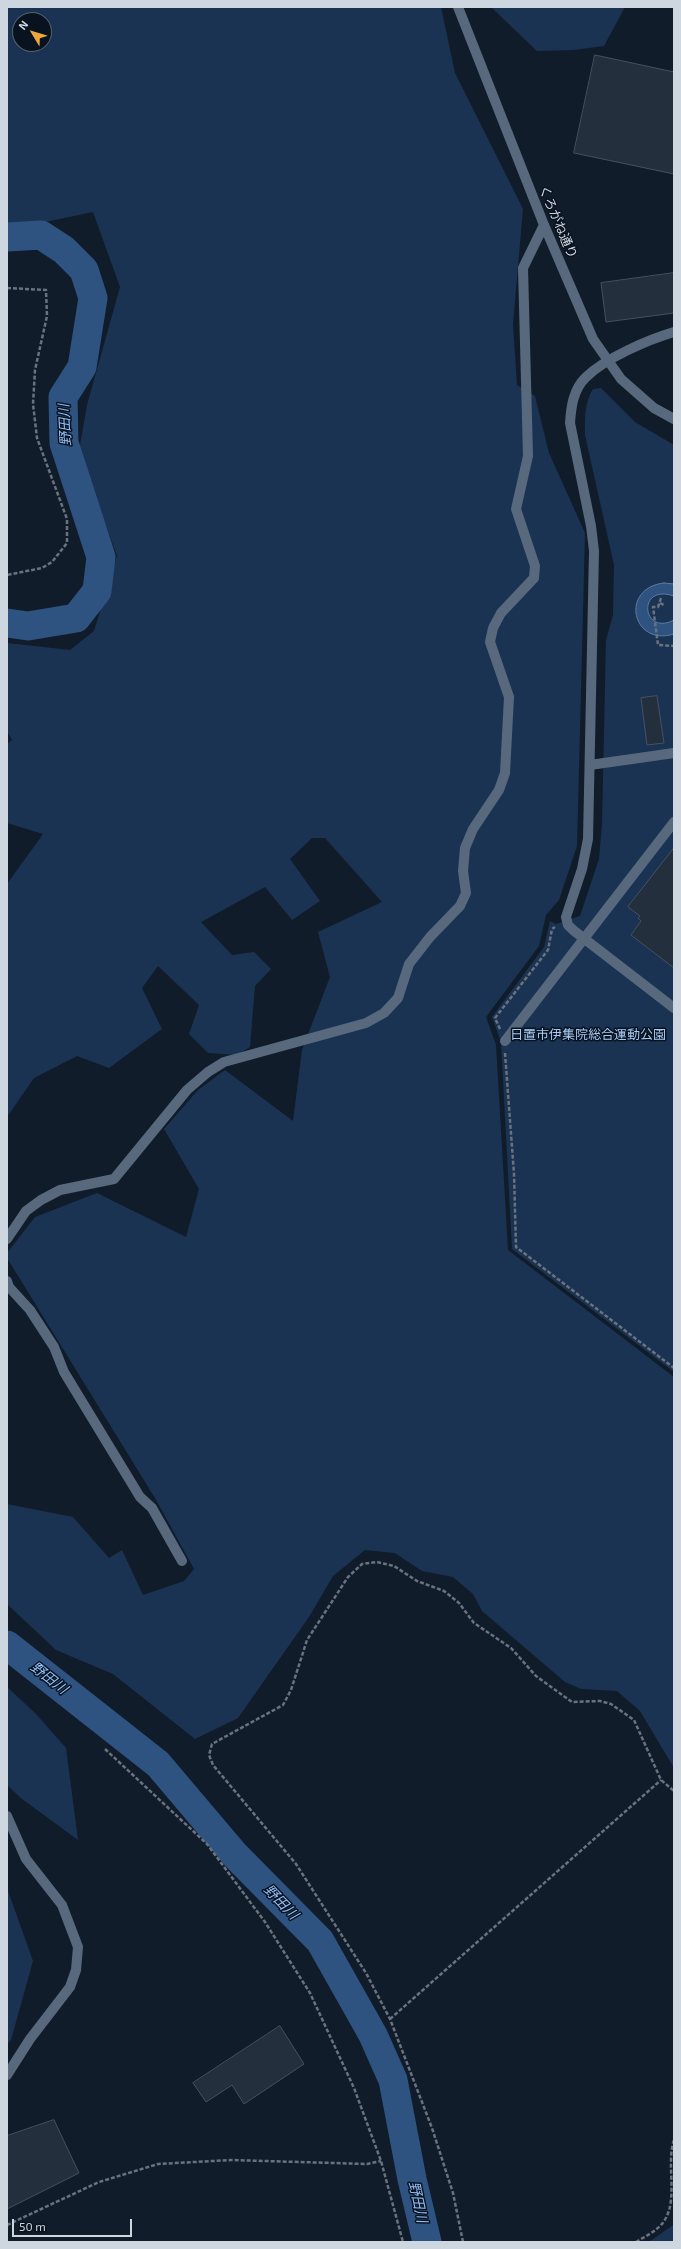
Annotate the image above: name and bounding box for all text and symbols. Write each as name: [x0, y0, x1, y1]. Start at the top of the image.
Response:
north arrow: [12, 12, 52, 52]
text: N: [15, 18, 31, 32]
street label: くろがね通り: [536, 183, 580, 261]
water label: 野田川: [56, 404, 74, 446]
park label: 日置市伊集院総合運動公園: [510, 1027, 666, 1043]
water label: 野田川: [27, 1658, 71, 1698]
water label: 野田川: [260, 1881, 302, 1923]
water label: 野田川: [405, 2180, 431, 2224]
scale bar: [14, 2211, 134, 2237]
text: 50 m: [19, 2219, 46, 2233]

